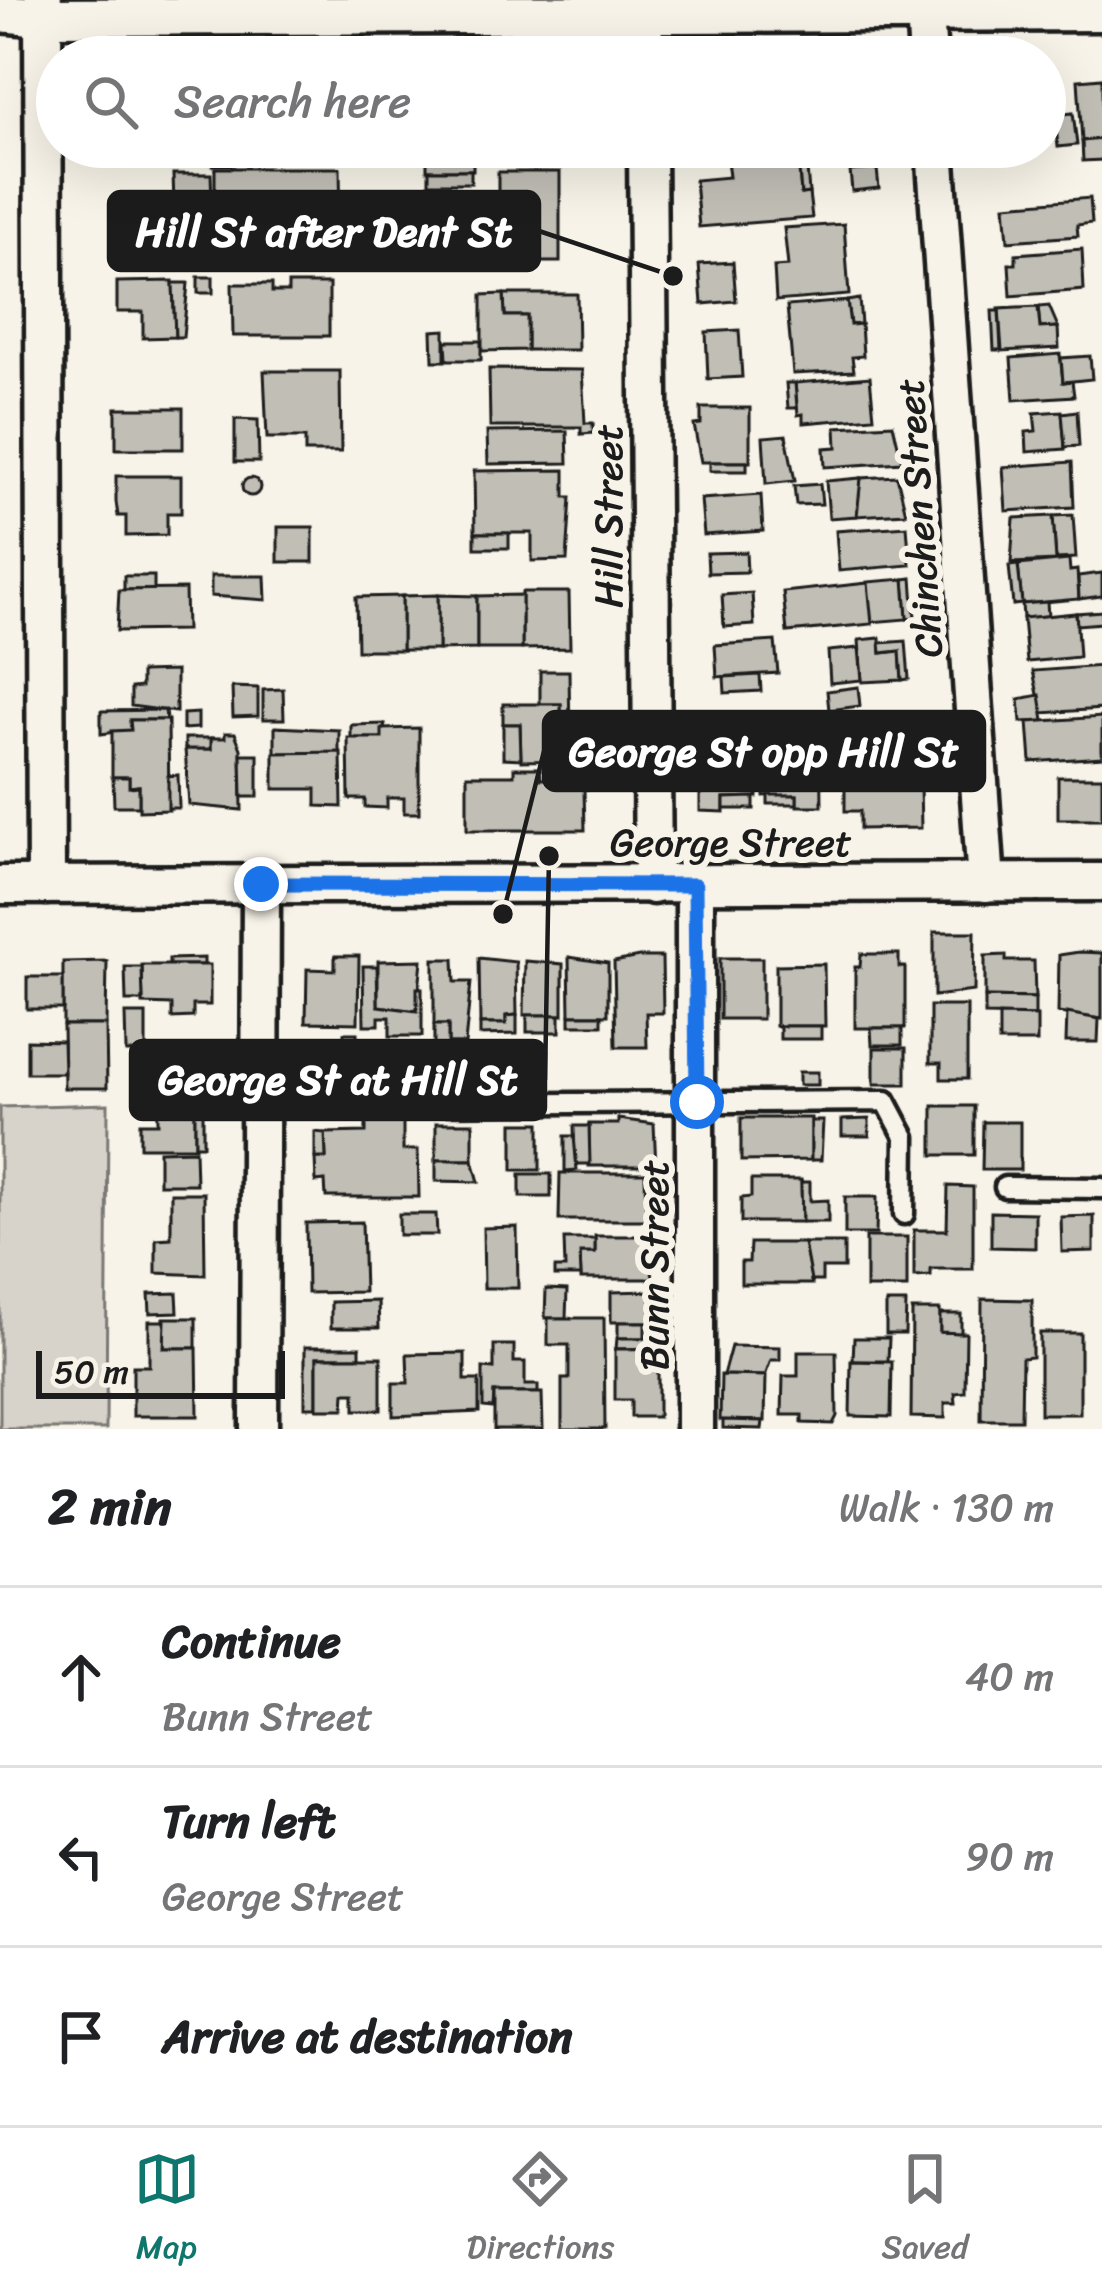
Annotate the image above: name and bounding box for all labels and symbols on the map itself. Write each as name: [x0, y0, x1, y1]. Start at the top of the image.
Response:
callout: Hill St after Dent St: [109, 192, 539, 270]
text: Hill St after Dent St: [135, 195, 513, 269]
street label: Chinchen Street: [875, 376, 963, 660]
street label: Hill Street: [574, 424, 643, 608]
callout: George St opp Hill St: [544, 712, 984, 790]
text: George St opp Hill St: [569, 715, 960, 789]
street label: George Street: [610, 808, 852, 877]
route end: [234, 857, 288, 911]
callout: George St at Hill St: [131, 1041, 545, 1119]
text: George St at Hill St: [158, 1043, 519, 1117]
route start: [670, 1075, 724, 1129]
street label: Bunn Street: [620, 1159, 689, 1371]
scale bar: [36, 1345, 285, 1398]

